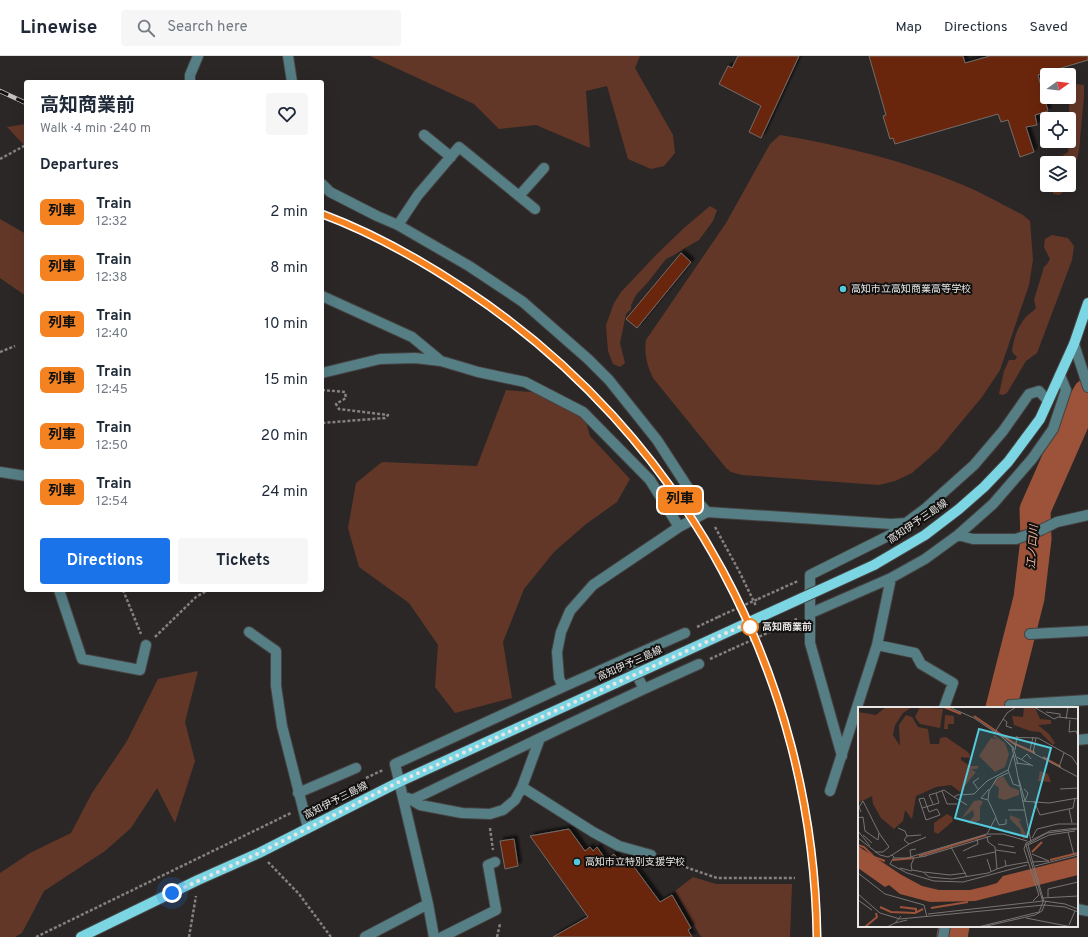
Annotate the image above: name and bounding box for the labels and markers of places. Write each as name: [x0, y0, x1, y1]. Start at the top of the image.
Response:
place label: 高知市立高知商業高等学校: [851, 283, 971, 296]
marker: 高知市立高知商業高等学校: [838, 284, 848, 294]
marker: 高知商業前: [741, 618, 759, 636]
place label: 高知商業前: [762, 621, 812, 634]
place label: 高知市立特別支援学校: [585, 856, 685, 869]
marker: 高知市立特別支援学校: [572, 857, 582, 867]

